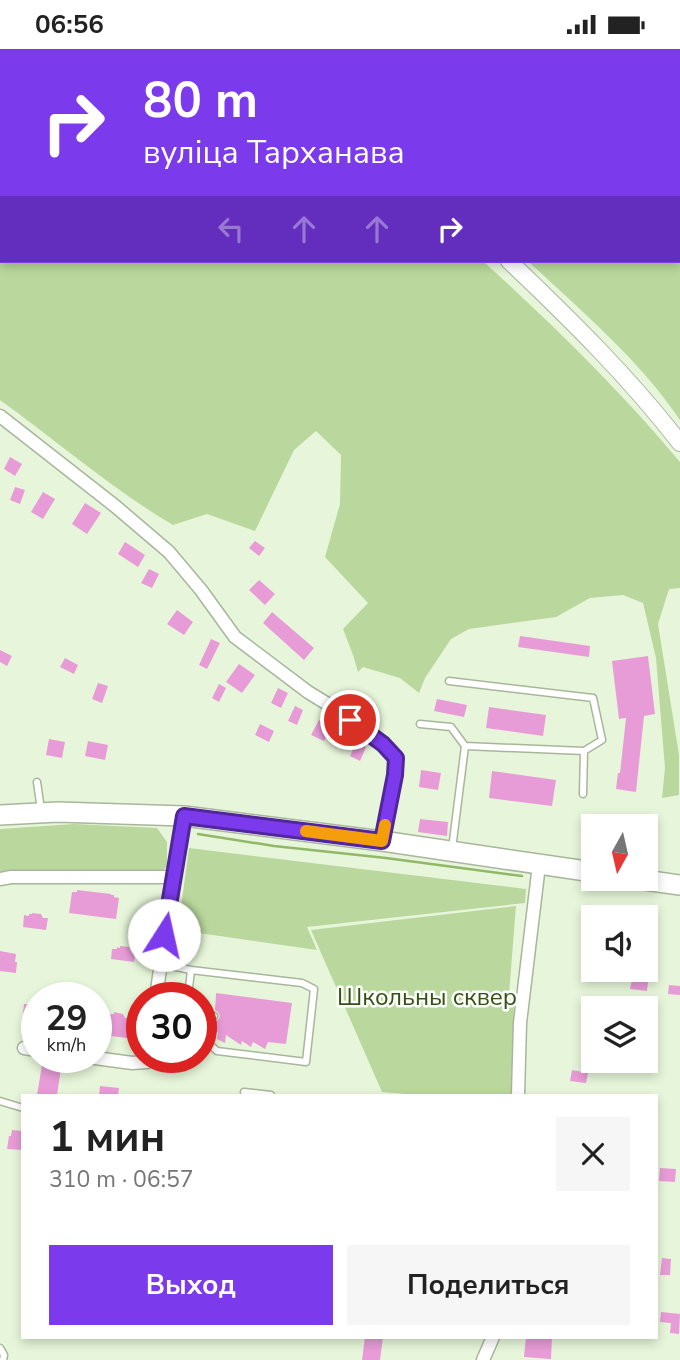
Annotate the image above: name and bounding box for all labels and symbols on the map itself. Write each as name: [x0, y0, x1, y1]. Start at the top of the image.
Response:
pin: [320, 690, 380, 750]
north arrow: [581, 814, 658, 891]
position arrow: [127, 898, 201, 972]
park label: Школьны сквер: [337, 981, 517, 1013]
speed limit sign: 30: [126, 982, 217, 1073]

